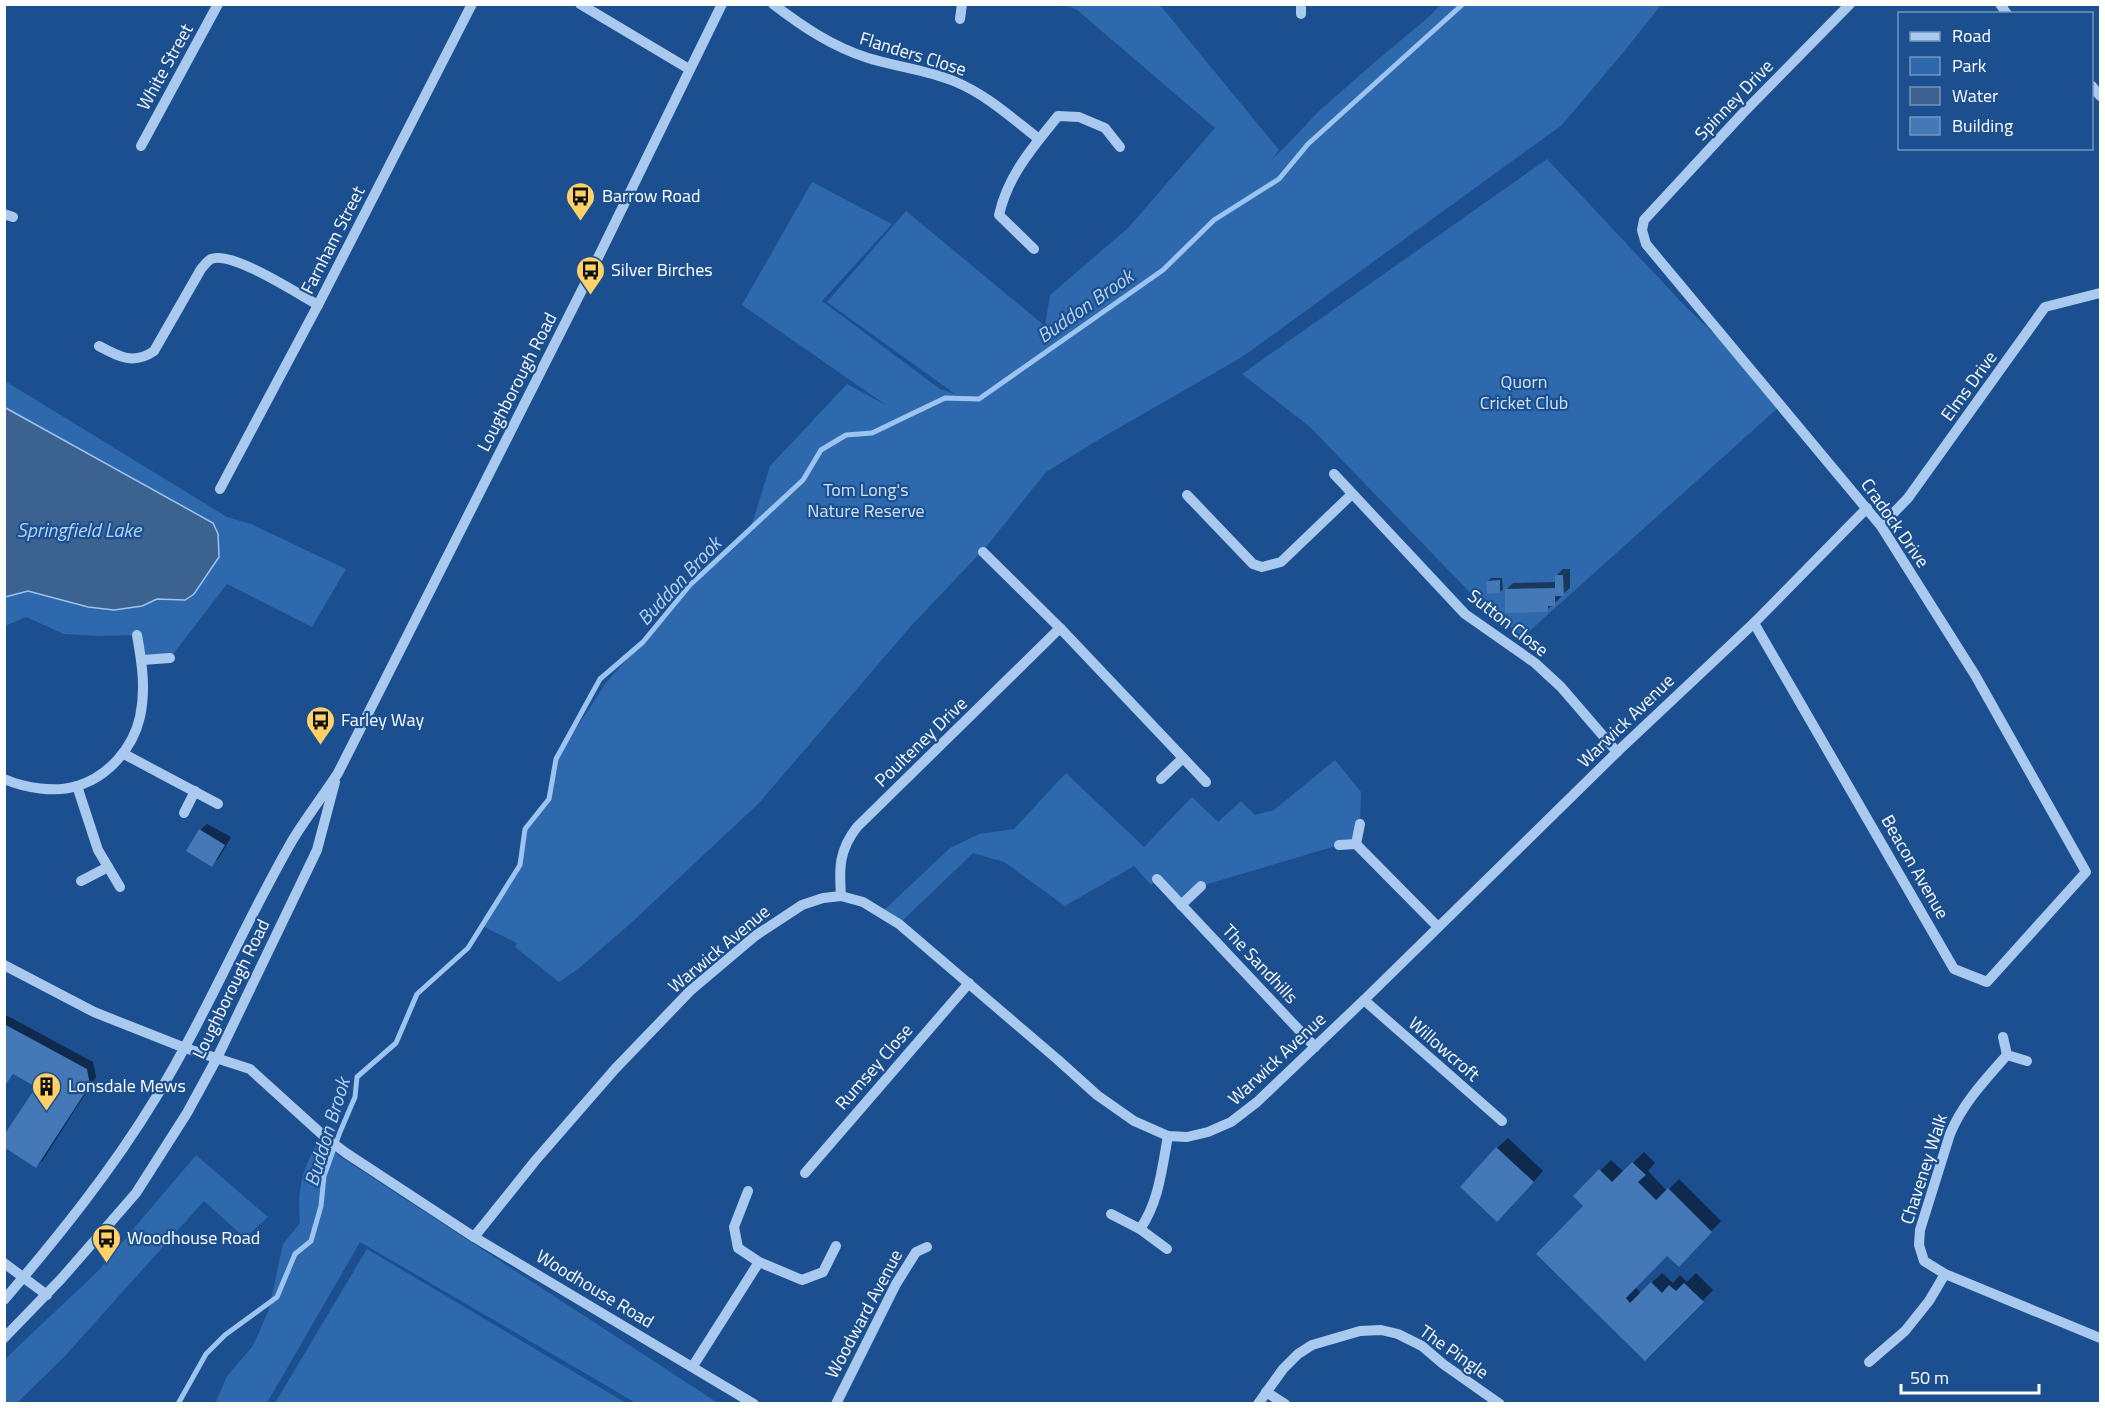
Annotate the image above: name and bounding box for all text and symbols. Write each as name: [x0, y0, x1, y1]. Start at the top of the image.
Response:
legend: [1898, 12, 2093, 150]
street label: White Street: [130, 18, 200, 115]
text: Road: [1952, 22, 1991, 49]
street label: Flanders Close: [856, 24, 970, 83]
text: Park: [1952, 52, 1987, 79]
street label: Spinney Drive: [1688, 53, 1779, 146]
text: Water: [1952, 82, 1998, 109]
text: Building: [1952, 112, 2013, 139]
bus stop icon: Barrow Road: [565, 180, 597, 222]
street label: Farnham Street: [294, 181, 372, 298]
place label: Barrow Road: [602, 182, 700, 209]
bus stop icon: Silver Birches: [574, 254, 606, 296]
place label: Silver Birches: [611, 256, 713, 283]
water label: Buddon Brook: [1030, 260, 1141, 350]
street label: Loughborough Road: [470, 308, 563, 456]
street label: Elms Drive: [1934, 345, 2003, 426]
park label: Quorn Cricket Club: [1480, 368, 1568, 416]
street label: Cradock Drive: [1855, 472, 1936, 573]
park label: Tom Long's Nature Reserve: [807, 476, 925, 524]
water label: Springfield Lake: [17, 514, 143, 545]
water label: Buddon Brook: [629, 528, 730, 632]
street label: Sutton Close: [1462, 582, 1554, 663]
street label: Warwick Avenue: [1571, 667, 1680, 774]
street label: Poulteney Drive: [868, 690, 973, 793]
bus stop icon: Farley Way: [304, 704, 336, 746]
place label: Farley Way: [341, 706, 424, 733]
street label: Beacon Avenue: [1875, 810, 1956, 924]
street label: Warwick Avenue: [662, 898, 775, 999]
street label: Loughborough Road: [185, 914, 276, 1063]
street label: The Sandhills: [1216, 918, 1304, 1010]
street label: Warwick Avenue: [1222, 1006, 1332, 1111]
street label: Willowcroft: [1403, 1010, 1486, 1088]
street label: Rumsey Close: [828, 1018, 919, 1116]
building icon: Lonsdale Mews: [31, 1070, 63, 1112]
place label: Lonsdale Mews: [68, 1072, 186, 1099]
water label: Buddon Brook: [295, 1072, 358, 1190]
street label: Chaveney Walk: [1893, 1110, 1954, 1228]
bus stop icon: Woodhouse Road: [90, 1222, 122, 1264]
place label: Woodhouse Road: [127, 1224, 260, 1251]
street label: Woodhouse Road: [531, 1243, 659, 1334]
street label: Woodward Avenue: [818, 1244, 909, 1383]
street label: The Pingle: [1414, 1318, 1494, 1385]
scale bar: [1901, 1357, 2039, 1395]
text: 50 m: [1910, 1364, 1949, 1391]

